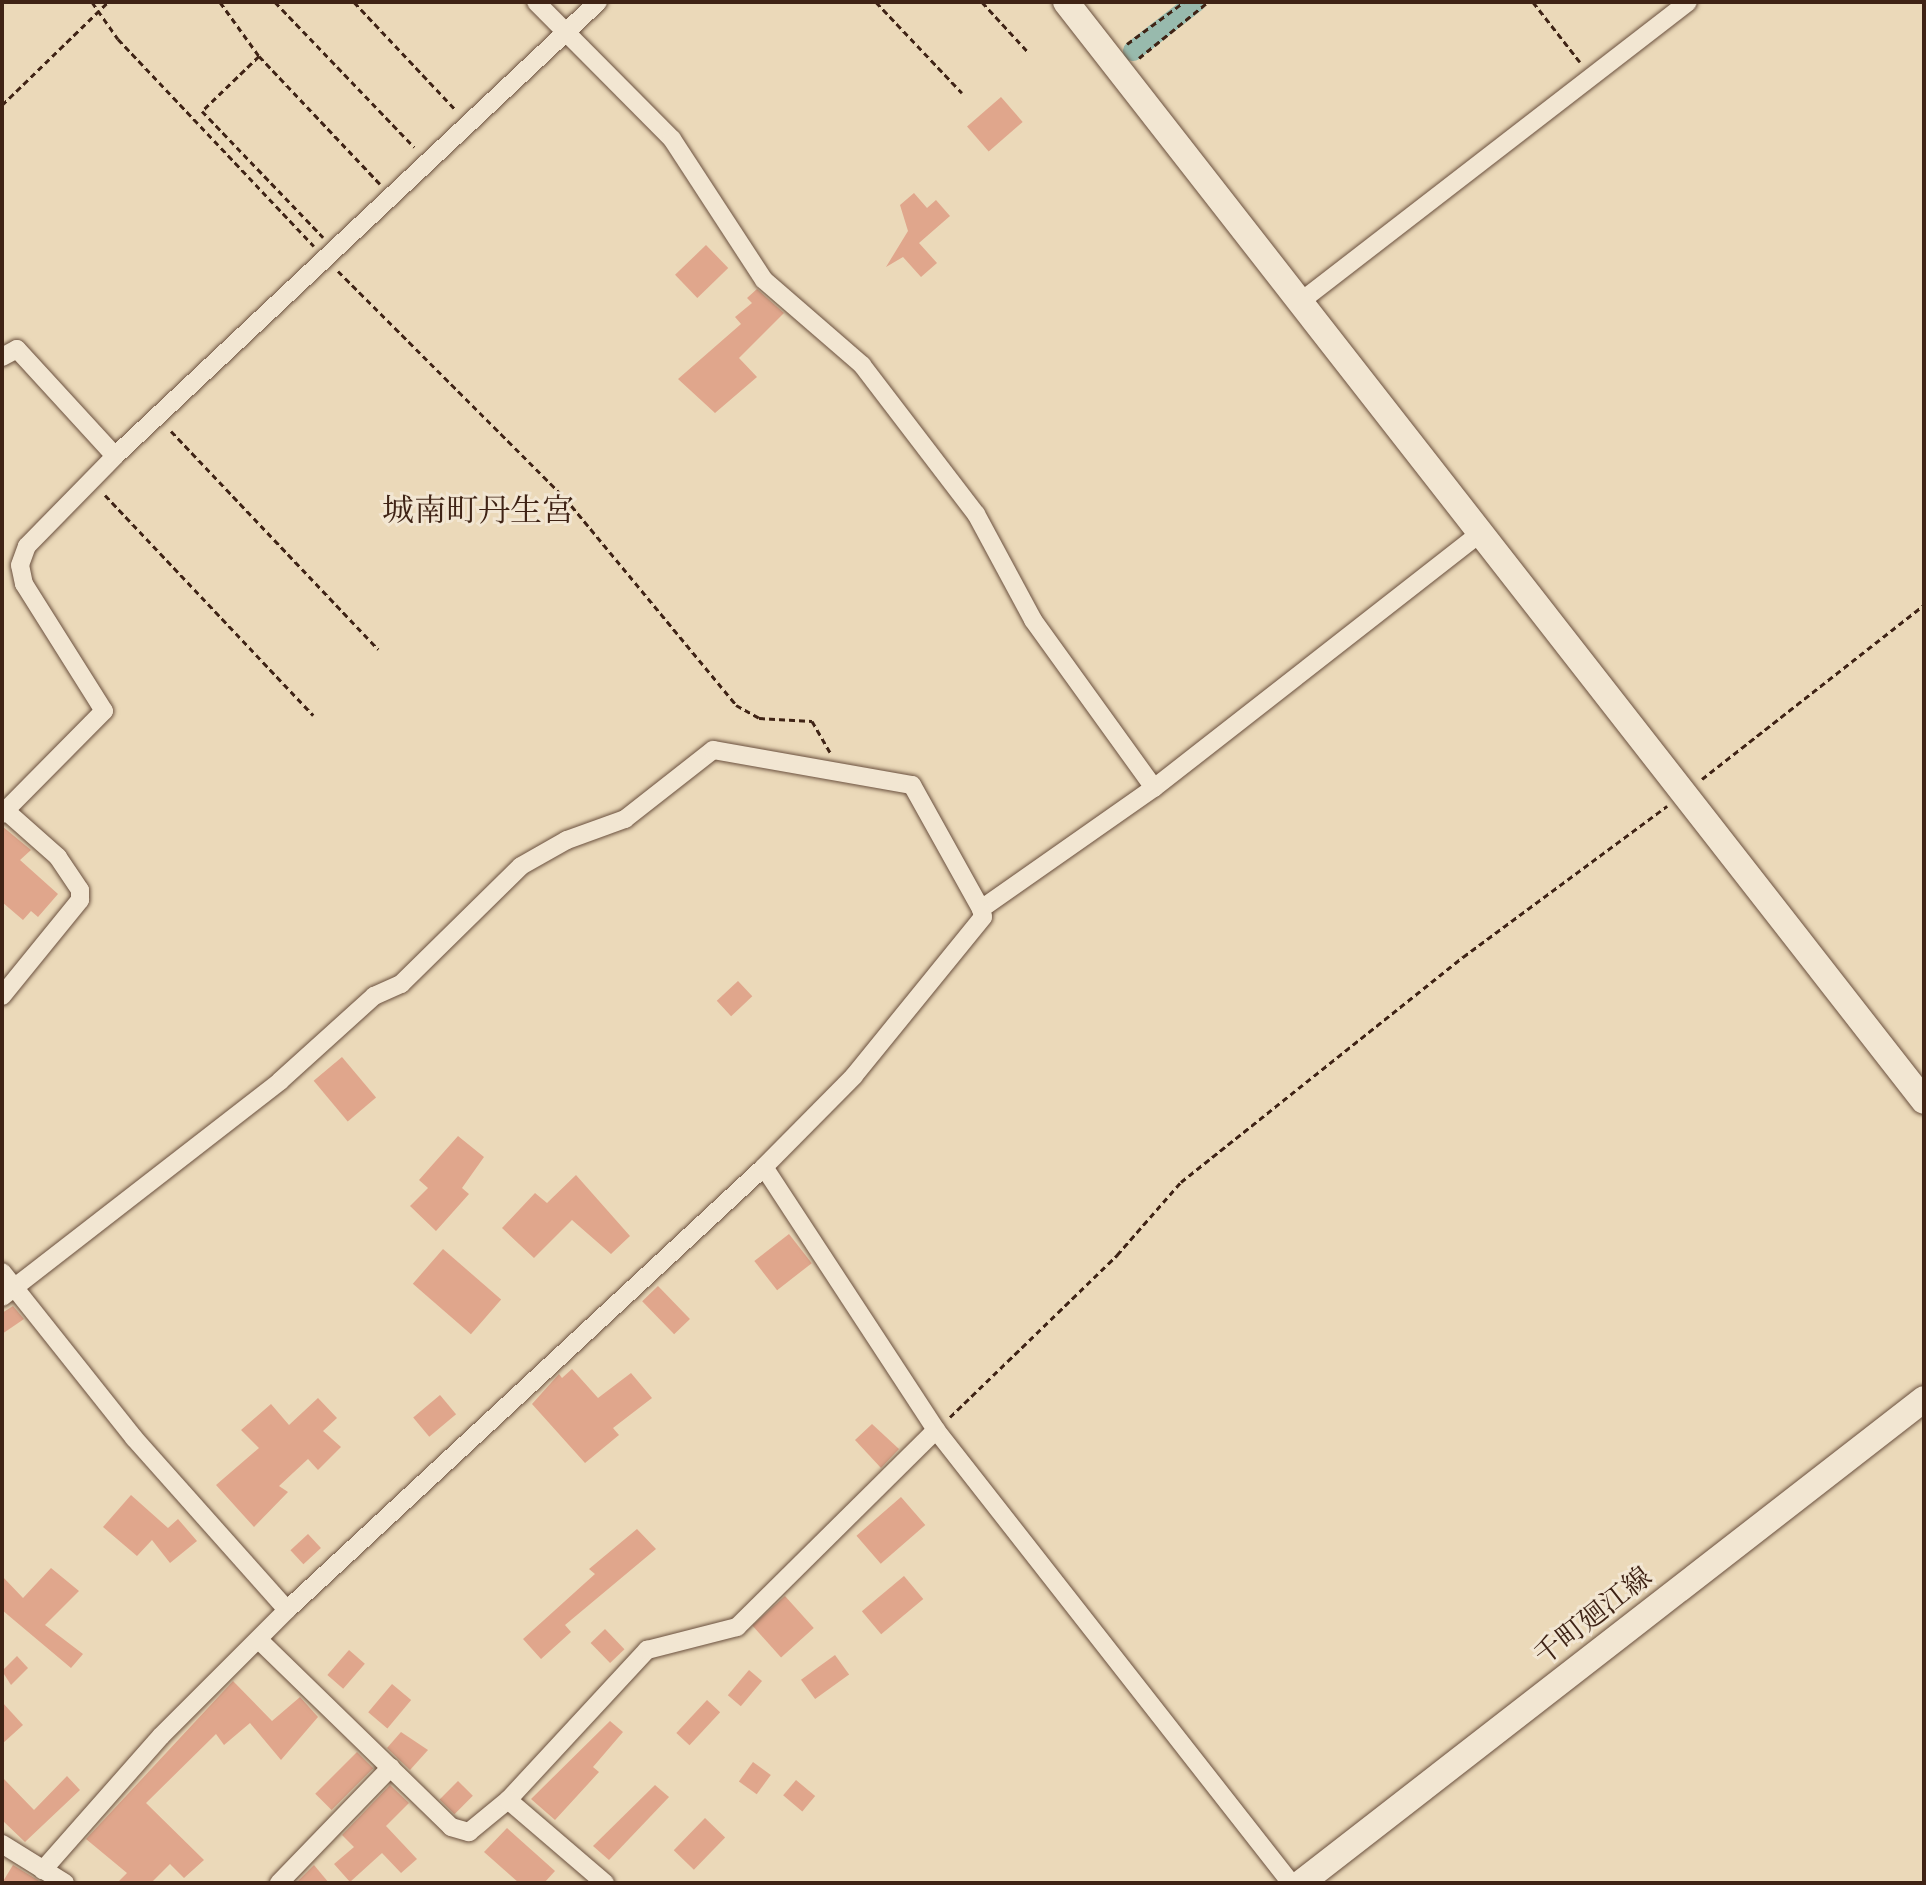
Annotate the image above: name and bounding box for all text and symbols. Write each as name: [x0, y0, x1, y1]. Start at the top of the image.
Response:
district label: 城南町丹生宮: [382, 492, 574, 530]
street label: 千町廻江線: [1527, 1560, 1659, 1672]

